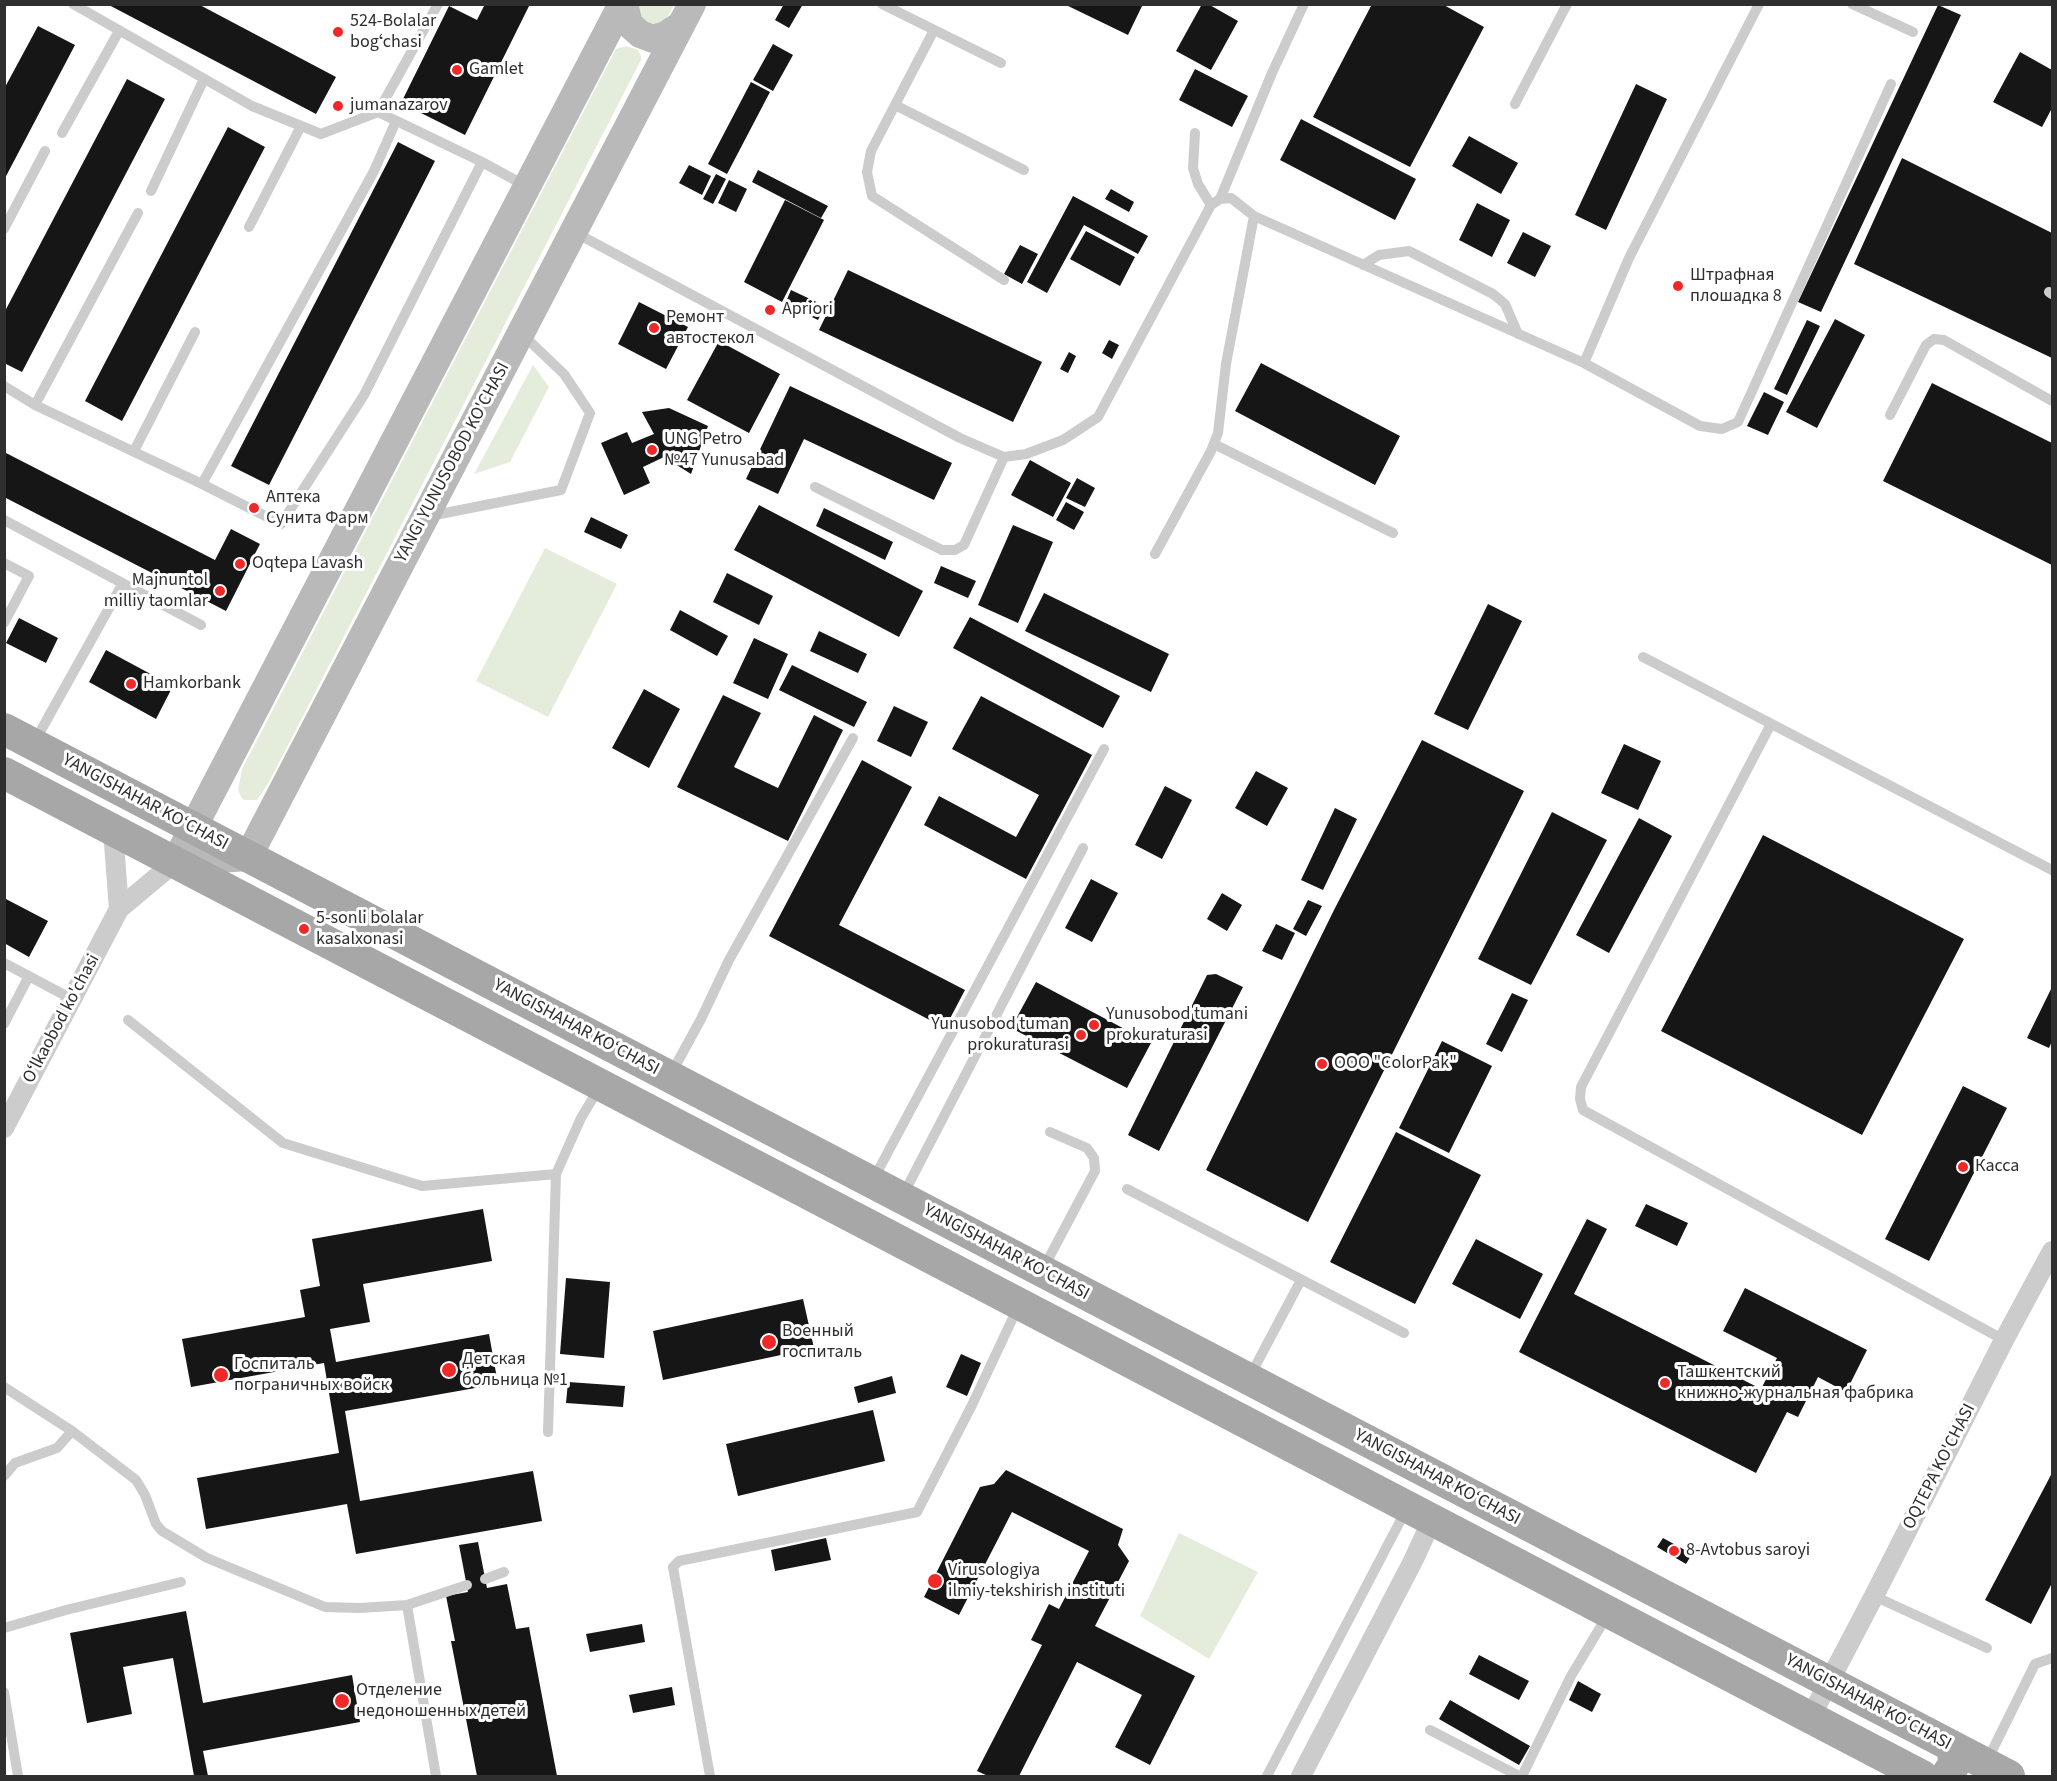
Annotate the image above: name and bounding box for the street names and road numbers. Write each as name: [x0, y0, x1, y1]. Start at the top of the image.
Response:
street label: YANGI YUNUSOBOD KO'CHASI: [391, 359, 515, 567]
street label: YANGISHAHAR KO‘CHASI: [58, 750, 232, 856]
street label: Oʻlkaobod ko'chasi: [19, 951, 105, 1087]
street label: YANGISHAHAR KO‘CHASI: [489, 975, 663, 1081]
street label: YANGISHAHAR KO‘CHASI: [919, 1200, 1093, 1306]
street label: OQTEPA KO'CHASI: [1899, 1401, 1981, 1533]
street label: YANGISHAHAR KO‘CHASI: [1350, 1425, 1524, 1531]
street label: YANGISHAHAR KO‘CHASI: [1781, 1650, 1955, 1756]

